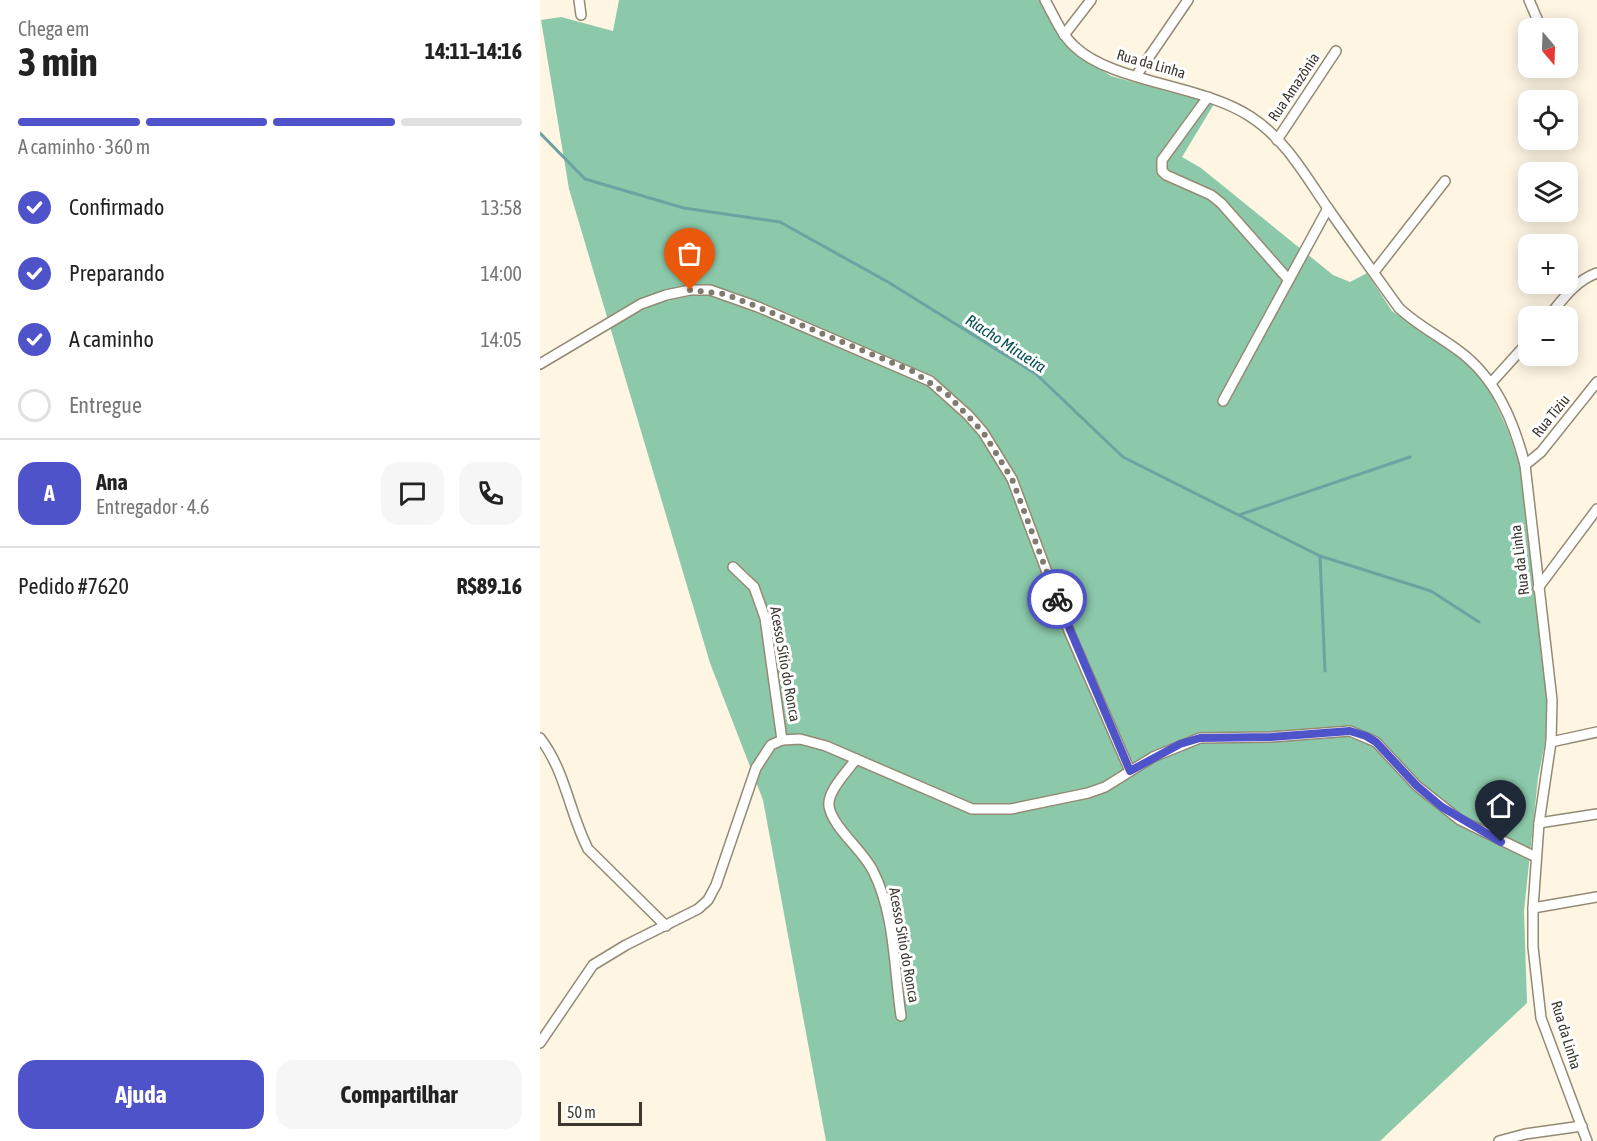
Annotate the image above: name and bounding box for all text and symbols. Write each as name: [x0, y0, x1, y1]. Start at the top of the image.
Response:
text: Chega em: [18, 17, 90, 40]
north arrow: [1518, 18, 1578, 78]
map controls: [1518, 18, 1578, 366]
text: 14:11–14:16: [425, 38, 522, 64]
text: 3 min: [18, 40, 98, 84]
street label: Rua da Linha: [1115, 46, 1187, 81]
street label: Rua Amazônia: [1264, 49, 1323, 124]
button: locate: [1518, 90, 1578, 150]
text: A caminho · 360 m: [18, 135, 150, 158]
button: layers: [1518, 162, 1578, 222]
icon: check: [18, 191, 51, 224]
text: Confirmado: [69, 194, 164, 220]
text: 13:58: [481, 196, 522, 219]
pin: [664, 228, 715, 290]
button: +: [1518, 234, 1578, 294]
icon: bag: [673, 237, 706, 270]
icon: check: [18, 257, 51, 290]
text: Preparando: [69, 260, 165, 286]
text: 14:00: [480, 262, 522, 285]
button: −: [1518, 306, 1578, 366]
water label: Riacho Mirueira: [963, 310, 1050, 376]
icon: check: [18, 323, 51, 356]
text: A caminho: [69, 326, 154, 352]
text: 14:05: [480, 328, 522, 351]
street label: Rua Tiziu: [1528, 391, 1573, 440]
text: Entregue: [69, 392, 142, 418]
button: chat: [381, 462, 444, 525]
button: phone: [459, 462, 522, 525]
text: Ana: [96, 469, 128, 495]
text: A: [44, 480, 55, 506]
text: Entregador · 4.6: [96, 495, 209, 518]
street label: Rua da Linha: [1507, 524, 1532, 596]
courier: [1027, 569, 1087, 629]
text: Pedido #7620: [18, 573, 129, 599]
text: R$89.16: [456, 573, 522, 599]
icon: bike: [1041, 583, 1074, 616]
street label: Acesso Sítio do Ronca: [767, 605, 804, 723]
pin: [1475, 780, 1526, 842]
icon: home: [1484, 789, 1517, 822]
street label: Acesso Sitio do Ronca: [886, 886, 923, 1004]
street label: Rua da Linha: [1548, 999, 1585, 1071]
button: Ajuda: [18, 1060, 264, 1129]
button: Compartilhar: [276, 1060, 522, 1129]
scale bar: [558, 1099, 642, 1126]
text: 50 m: [567, 1103, 596, 1121]

